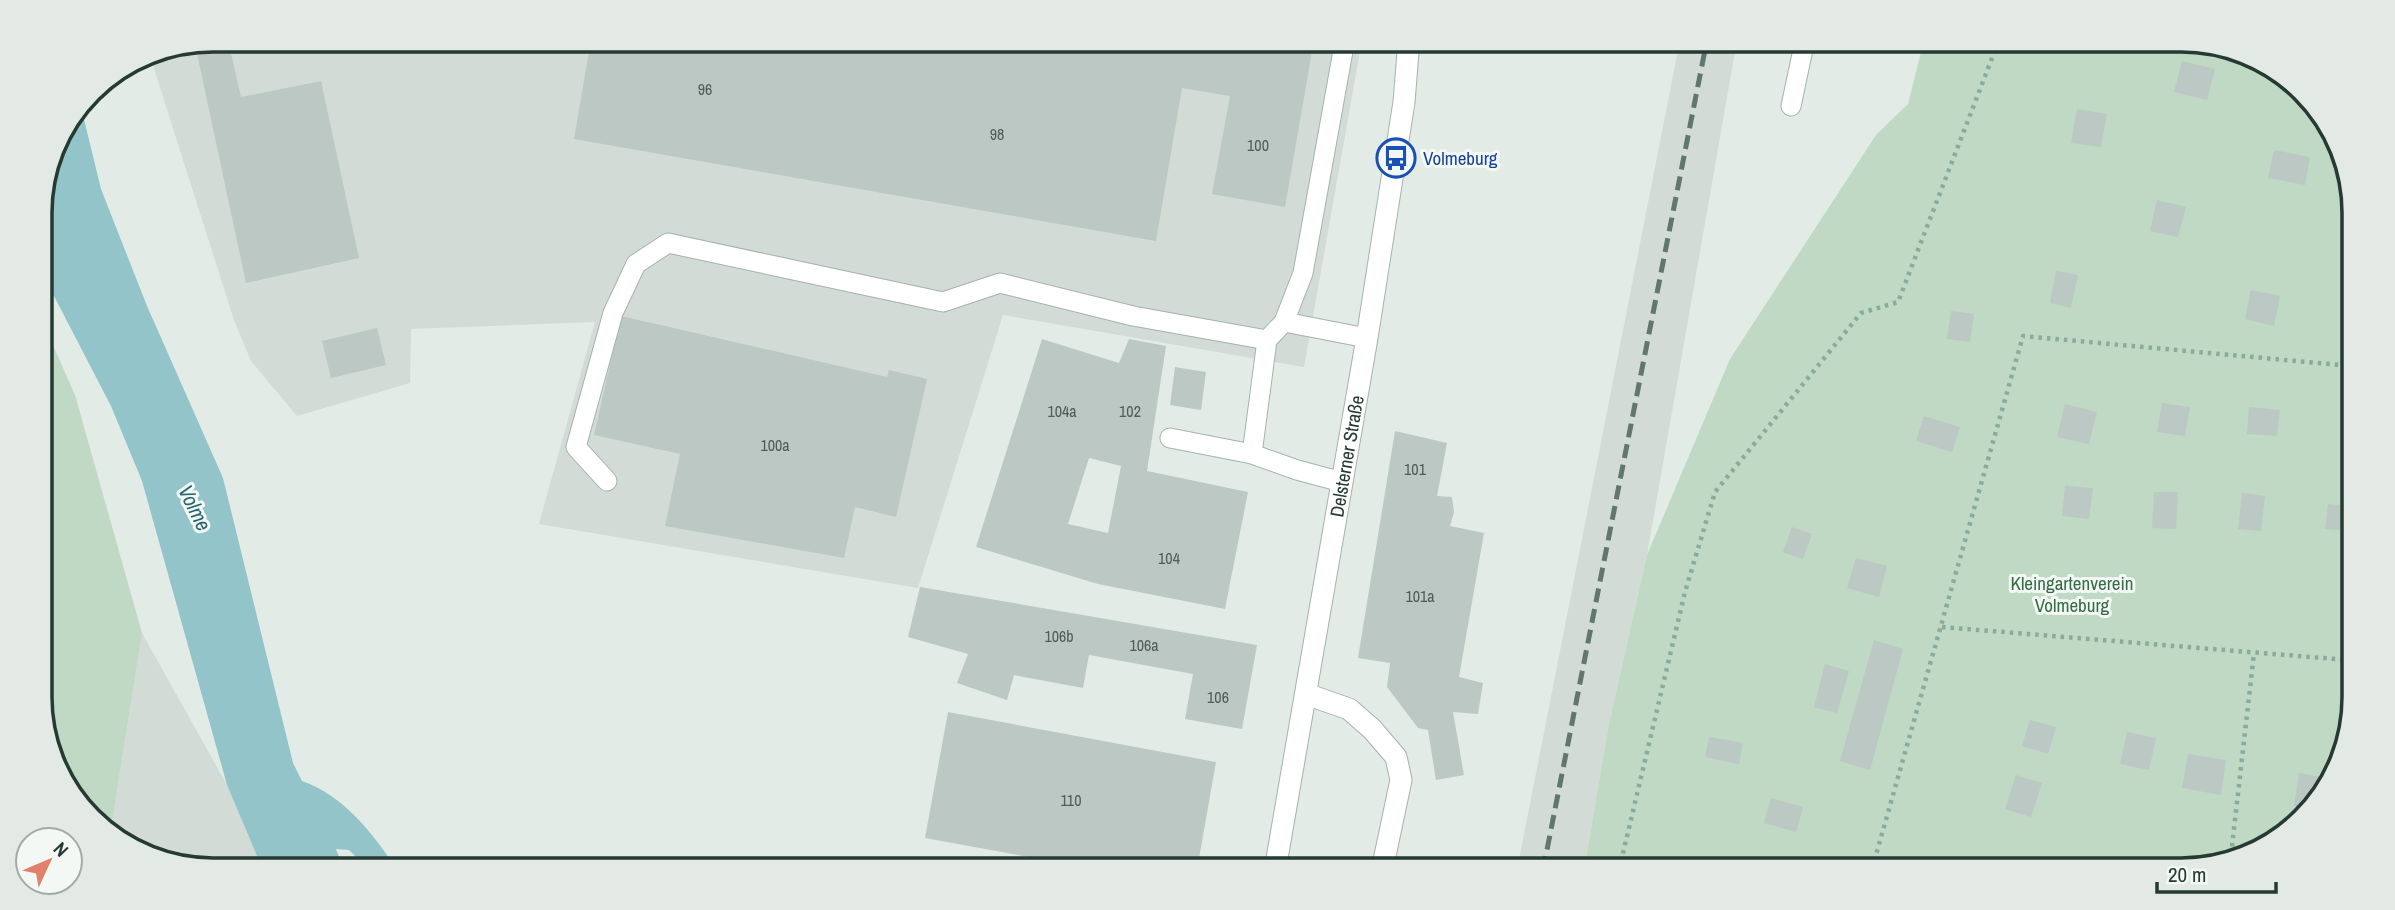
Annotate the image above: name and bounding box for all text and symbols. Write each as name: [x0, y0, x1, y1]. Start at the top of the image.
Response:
house number: 96: [698, 78, 712, 100]
house number: 98: [990, 123, 1004, 145]
house number: 100: [1247, 134, 1269, 156]
bus stop icon: Volmeburg: [1375, 137, 1417, 179]
place label: Volmeburg: [1423, 145, 1498, 171]
street label: Delsterner Straße: [1323, 393, 1370, 519]
house number: 104a: [1047, 400, 1077, 422]
house number: 102: [1119, 400, 1141, 422]
house number: 100a: [760, 434, 790, 456]
house number: 101: [1404, 458, 1427, 480]
water label: Volme: [172, 480, 218, 536]
house number: 104: [1158, 547, 1180, 569]
park label: Kleingartenverein Volmeburg: [2011, 570, 2134, 618]
house number: 101a: [1405, 585, 1435, 607]
house number: 106b: [1044, 625, 1074, 647]
house number: 106a: [1129, 634, 1159, 656]
house number: 106: [1207, 686, 1229, 708]
house number: 110: [1061, 789, 1081, 811]
north arrow: [14, 826, 84, 896]
text: N: [48, 836, 74, 862]
scale bar: [2157, 850, 2276, 894]
text: 20 m: [2168, 860, 2206, 889]

